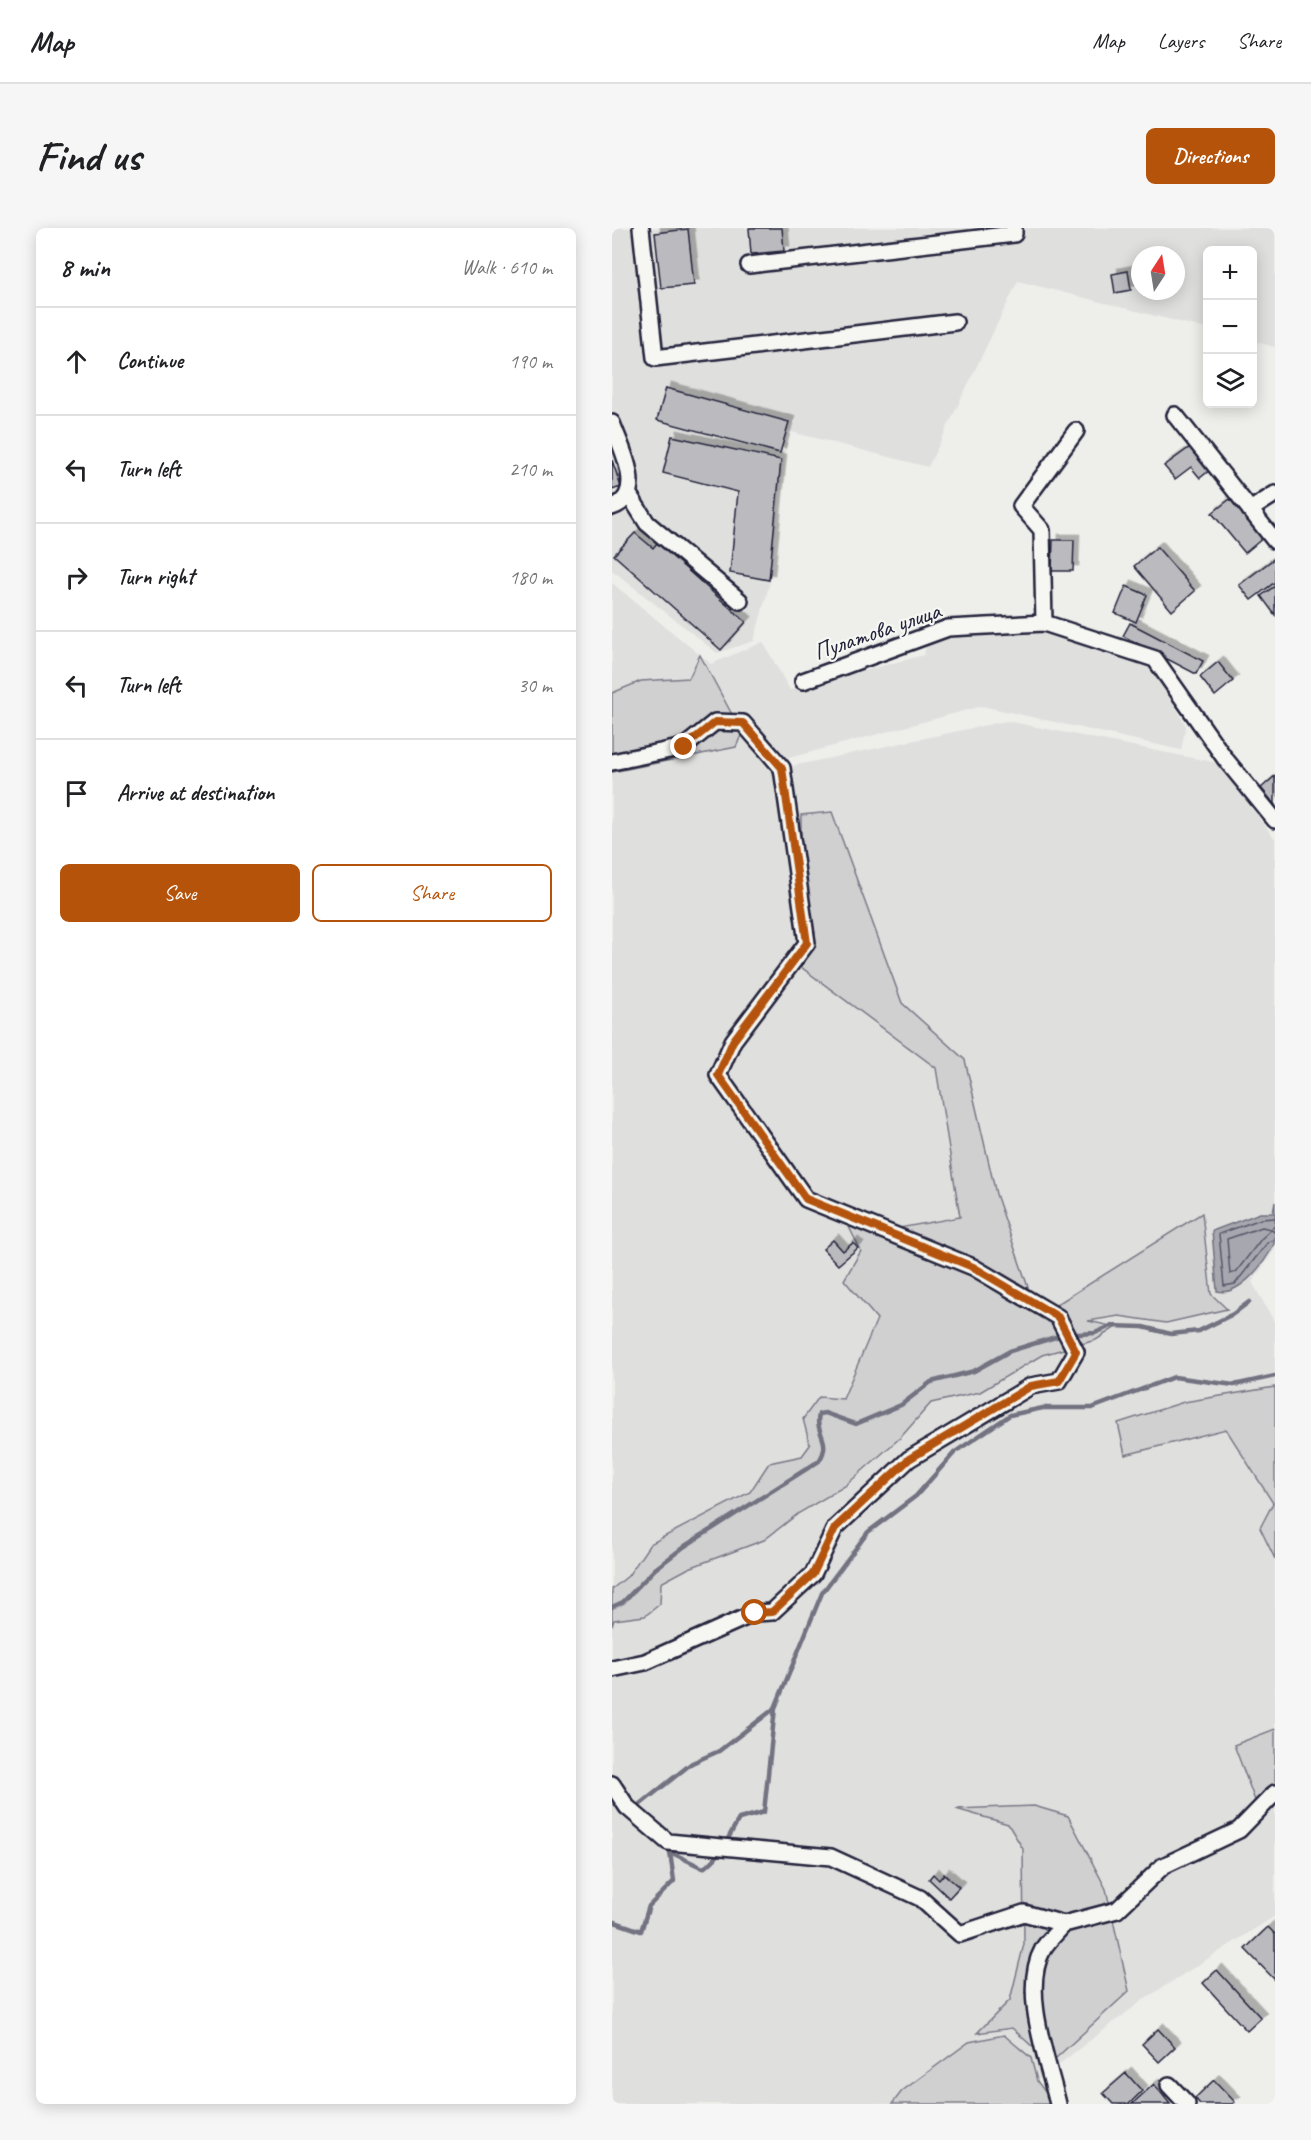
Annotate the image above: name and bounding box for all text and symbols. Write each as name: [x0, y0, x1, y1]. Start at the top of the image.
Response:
text: Map: [30, 24, 73, 59]
text: Map: [1092, 28, 1125, 54]
text: Layers: [1158, 28, 1204, 54]
text: Share: [1237, 28, 1281, 54]
button: Directions: [1146, 128, 1275, 184]
text: Find us: [36, 130, 141, 183]
north arrow: [1131, 246, 1185, 300]
map controls: [1203, 246, 1257, 408]
button: +: [1203, 246, 1257, 300]
text: 8 min: [60, 251, 110, 284]
text: Walk · 610 m: [462, 255, 552, 280]
button: −: [1203, 300, 1257, 354]
icon: ahead: [60, 345, 93, 378]
text: Continue: [117, 347, 183, 375]
text: 190 m: [509, 349, 552, 374]
button: layers: [1203, 354, 1257, 408]
icon: left: [60, 453, 93, 486]
text: Turn left: [117, 455, 181, 483]
text: 210 m: [509, 457, 552, 482]
icon: right: [60, 561, 93, 594]
text: Turn right: [117, 563, 194, 591]
text: 180 m: [509, 565, 552, 590]
street label: Пулатова улица: [810, 595, 946, 667]
icon: left: [60, 669, 93, 702]
text: Turn left: [117, 671, 181, 699]
text: 30 m: [518, 673, 552, 698]
route end: [670, 733, 696, 759]
icon: arrive: [60, 777, 93, 810]
text: Arrive at destination: [117, 779, 274, 807]
button: Save: [60, 864, 300, 922]
button: Share: [312, 864, 552, 922]
route start: [741, 1599, 767, 1625]

